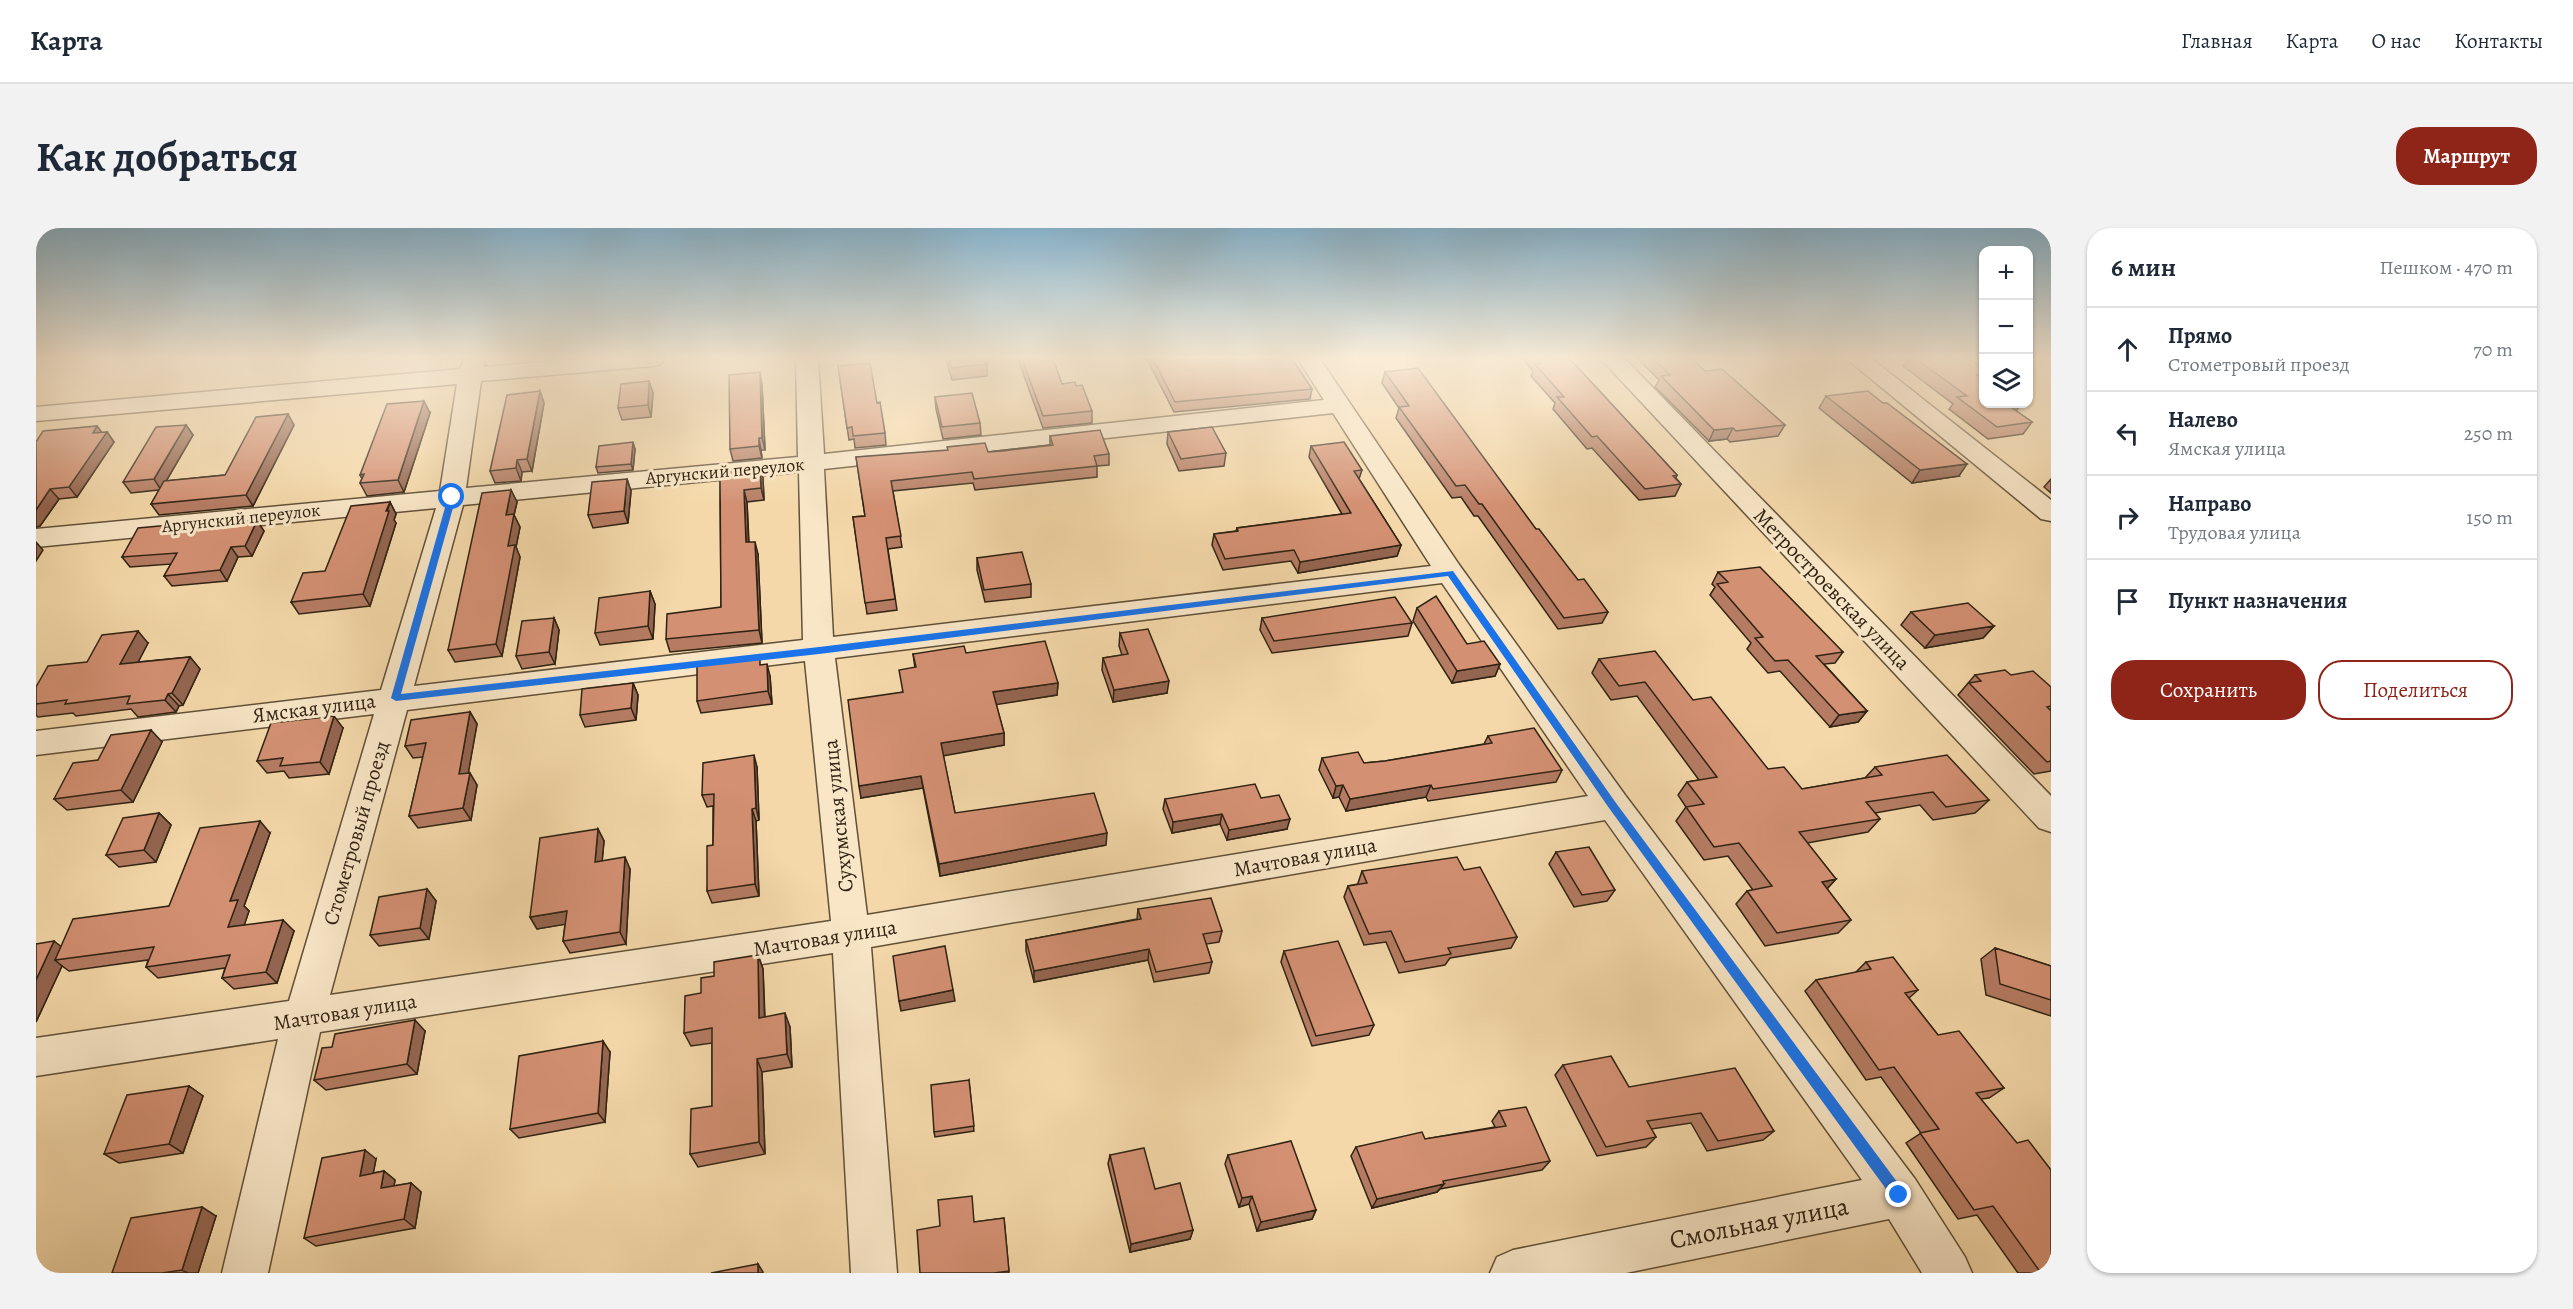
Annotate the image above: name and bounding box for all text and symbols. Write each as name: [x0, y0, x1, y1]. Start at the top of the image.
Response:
text: Карта: [30, 22, 103, 60]
text: Главная: [2181, 27, 2253, 55]
text: Карта: [2286, 27, 2338, 55]
text: О нас: [2371, 27, 2421, 55]
text: Контакты: [2454, 27, 2543, 55]
button: Маршрут: [2396, 127, 2537, 185]
text: Как добраться: [36, 128, 298, 185]
map controls: [1979, 246, 2033, 408]
button: +: [1979, 246, 2033, 300]
text: 6 мин: [2111, 250, 2176, 285]
text: Пешком · 470 m: [2380, 254, 2513, 281]
button: −: [1979, 300, 2033, 354]
text: Прямо: [2168, 321, 2232, 351]
icon: ahead: [2111, 333, 2144, 366]
text: 70 m: [2473, 336, 2513, 363]
text: Стометровый проезд: [2168, 351, 2350, 378]
button: layers: [1979, 354, 2033, 408]
text: Налево: [2168, 405, 2238, 435]
icon: left: [2111, 417, 2144, 450]
text: 250 m: [2464, 420, 2513, 447]
text: Ямская улица: [2168, 435, 2286, 462]
street label: Аргунский переулок: [644, 452, 805, 490]
route start: [438, 483, 464, 509]
text: Направо: [2168, 489, 2251, 519]
street label: Аргунский переулок: [160, 498, 321, 538]
icon: right: [2111, 501, 2144, 534]
street label: Метростроевская улица: [1747, 502, 1917, 676]
text: 150 m: [2466, 504, 2513, 531]
text: Трудовая улица: [2168, 519, 2301, 546]
icon: arrive: [2111, 585, 2144, 618]
text: Пункт назначения: [2168, 586, 2347, 616]
button: Сохранить: [2111, 660, 2306, 720]
button: Поделиться: [2318, 660, 2513, 720]
street label: Ямская улица: [251, 687, 378, 729]
street label: Стометровый проезд: [316, 737, 396, 929]
street label: Сухумская улица: [816, 738, 860, 894]
street label: Мачтовая улица: [1231, 831, 1379, 883]
street label: Мачтовая улица: [751, 913, 899, 963]
street label: Мачтовая улица: [271, 987, 419, 1037]
route end: [1885, 1181, 1911, 1207]
street label: Смольная улица: [1666, 1188, 1852, 1258]

